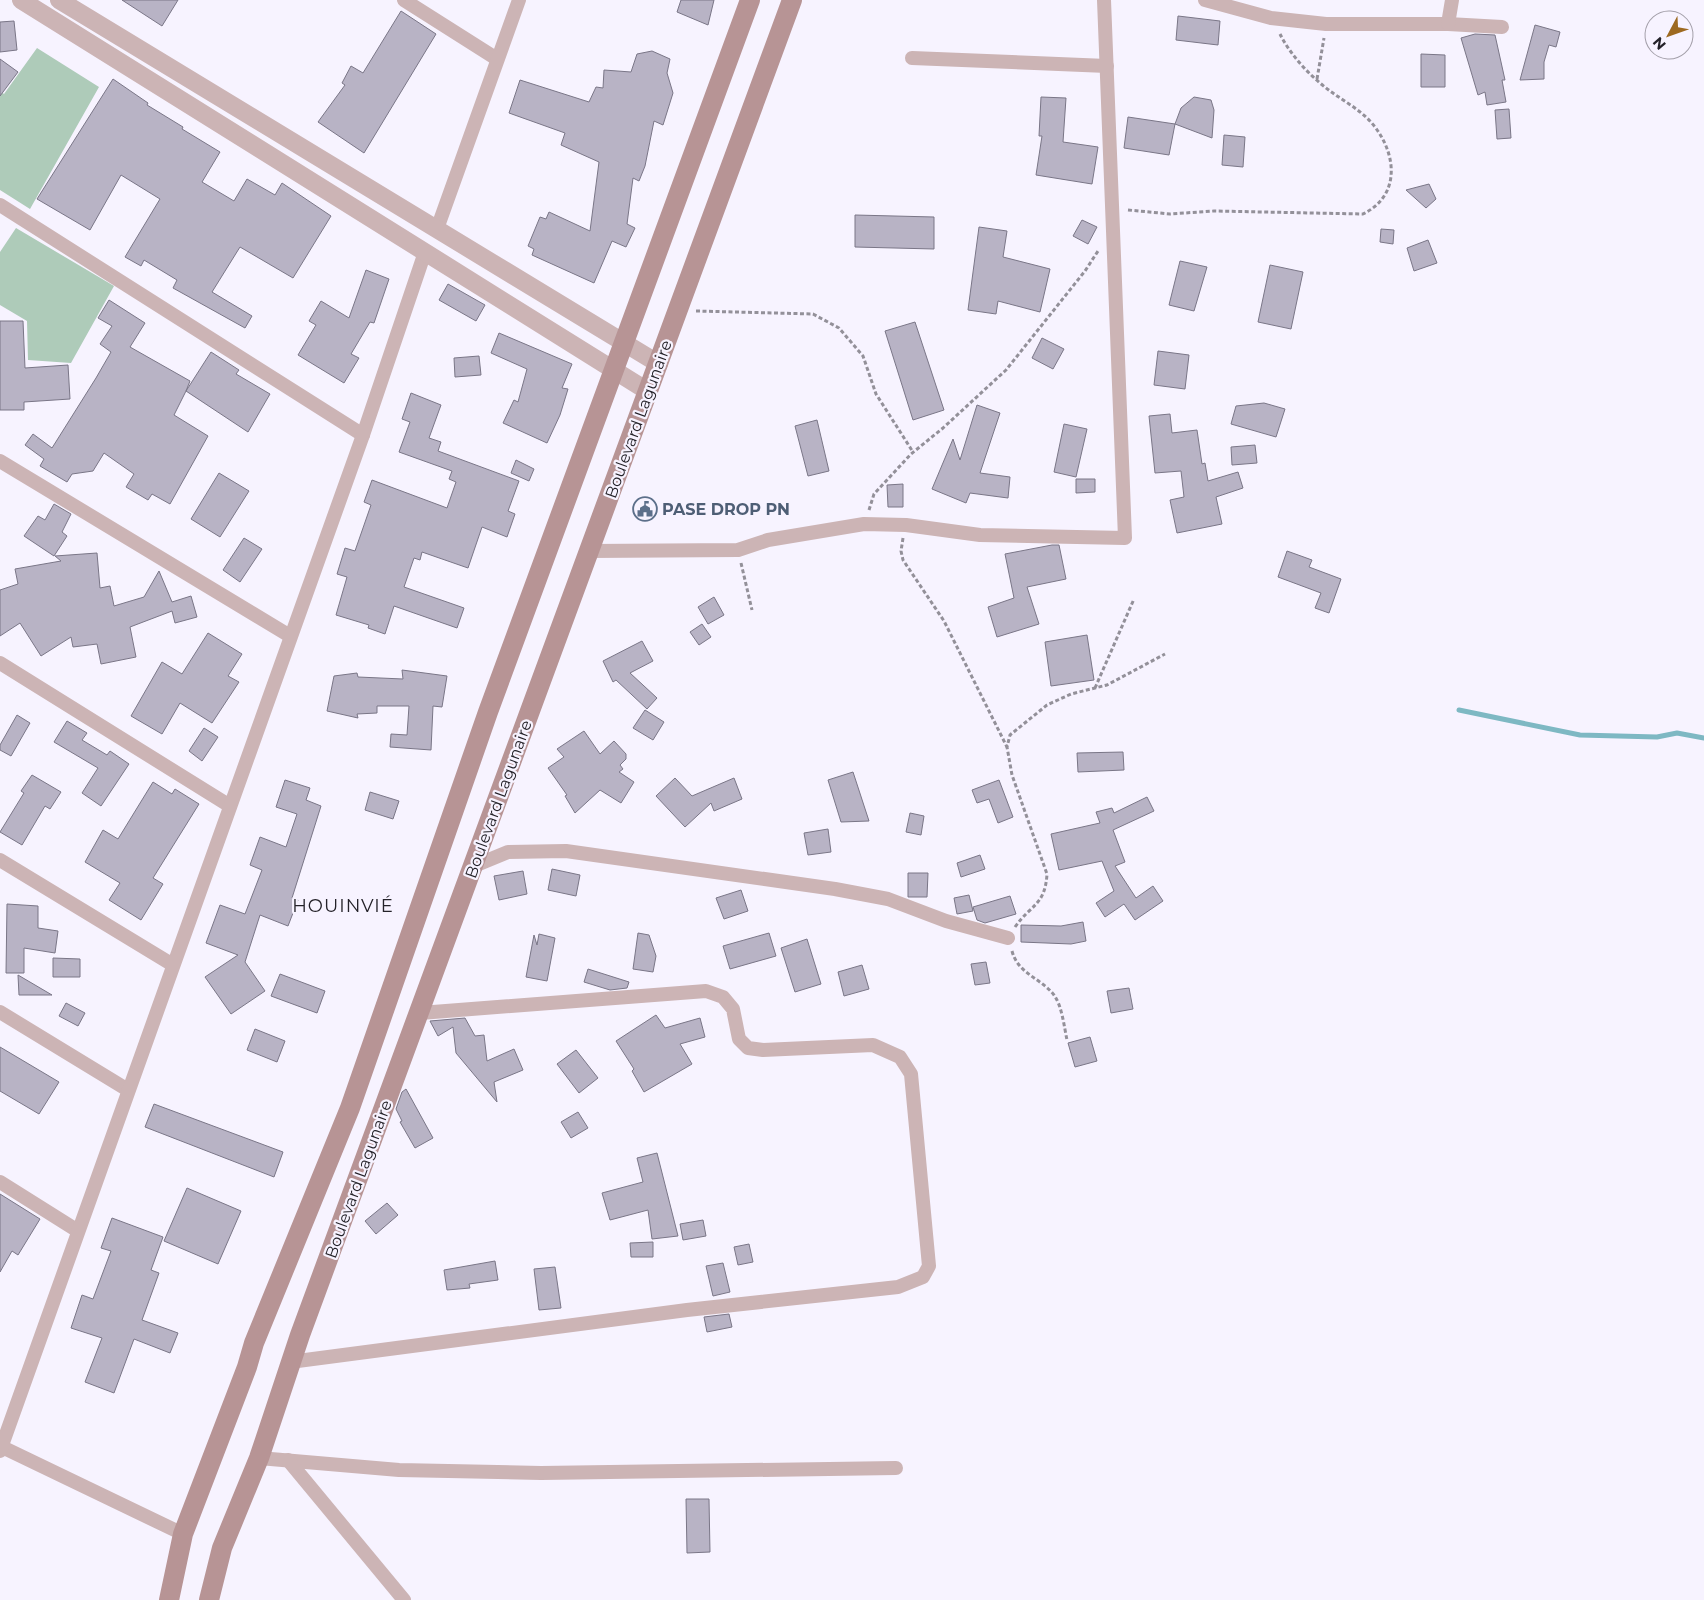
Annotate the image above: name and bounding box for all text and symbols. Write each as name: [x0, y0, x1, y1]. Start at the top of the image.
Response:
north arrow: [1644, 10, 1694, 60]
text: N: [1649, 33, 1670, 54]
street label: Boulevard Lagunaire: [601, 338, 676, 501]
public building icon: PASE DROP PN: [632, 496, 658, 522]
place label: PASE DROP PN: [662, 500, 790, 519]
street label: Boulevard Lagunaire: [461, 718, 536, 881]
district label: HOUINVIÉ: [292, 895, 394, 917]
street label: Boulevard Lagunaire: [321, 1098, 396, 1261]

